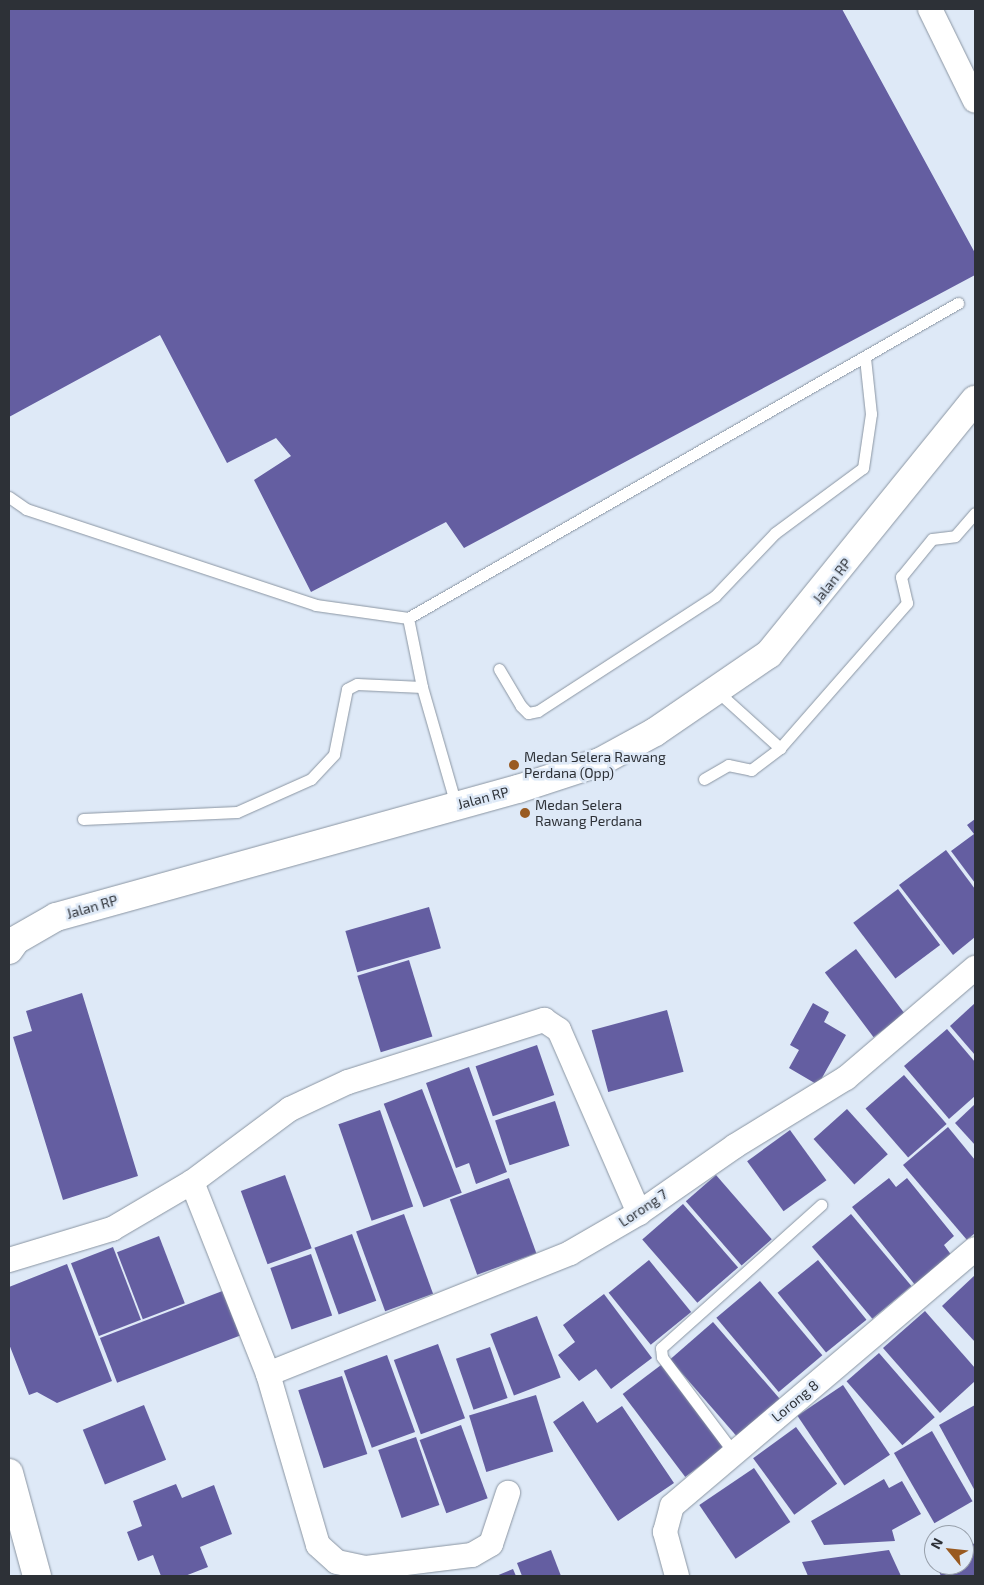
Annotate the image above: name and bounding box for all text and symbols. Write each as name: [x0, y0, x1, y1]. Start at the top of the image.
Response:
street label: Jalan RP: [809, 555, 855, 607]
place label: Medan Selera Rawang Perdana (Opp): [524, 749, 666, 782]
marker: Medan Selera Rawang Perdana (Opp): [508, 759, 520, 771]
street label: Jalan RP: [455, 783, 511, 813]
place label: Medan Selera Rawang Perdana: [535, 797, 642, 830]
marker: Medan Selera Rawang Perdana: [519, 807, 531, 819]
street label: Jalan RP: [64, 892, 120, 922]
street label: Lorong 7: [616, 1186, 670, 1230]
street label: Lorong 8: [768, 1377, 822, 1425]
north arrow: [924, 1525, 974, 1575]
text: N: [926, 1535, 946, 1552]

